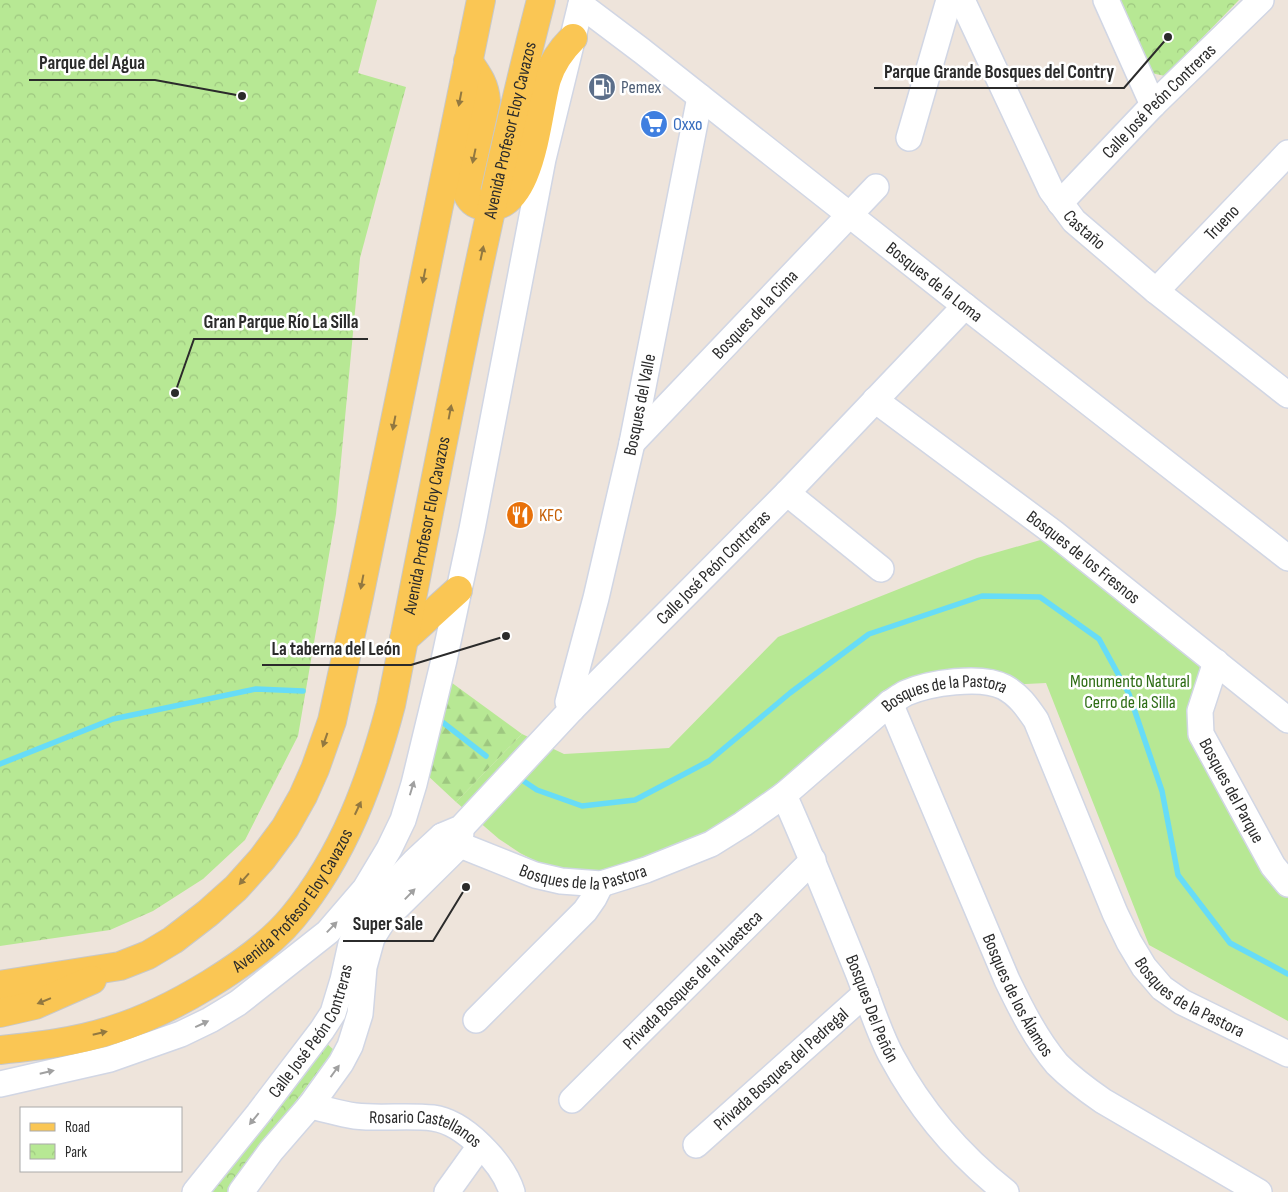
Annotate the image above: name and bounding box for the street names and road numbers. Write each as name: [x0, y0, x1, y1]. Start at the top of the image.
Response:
street label: Avenida Profesor Eloy Cavazos: [479, 40, 541, 222]
street label: Calle José Peón Contreras: [1098, 40, 1220, 163]
street label: Trueno: [1200, 201, 1244, 245]
street label: Castaño: [1059, 206, 1110, 254]
street label: Bosques de la Loma: [882, 238, 987, 327]
street label: Bosques de la Cima: [708, 266, 802, 363]
street label: Bosques del Valle: [619, 352, 660, 458]
street label: Avenida Profesor Eloy Cavazos: [399, 435, 455, 617]
street label: Calle José Peón Contreras: [652, 506, 775, 629]
street label: Bosques de los Fresnos: [1022, 506, 1144, 609]
street label: Bosques de la Pastora: [877, 671, 1011, 717]
street label: Bosques del Parque: [1194, 735, 1268, 847]
street label: Avenida Profesor Eloy Cavazos: [228, 826, 357, 978]
street label: Bosques de la Pastora: [516, 860, 649, 895]
street label: Privada Bosques de la Huasteca: [619, 907, 767, 1054]
street label: Bosques de los Álamos: [978, 931, 1058, 1061]
street label: Bosques Del Peñón: [841, 952, 903, 1066]
street label: Bosques de la Pastora: [1130, 954, 1248, 1042]
street label: Calle José Peón Contreras: [264, 962, 357, 1102]
street label: Privada Bosques del Pedregal: [710, 1004, 853, 1135]
street label: Rosario Castellanos: [369, 1107, 486, 1152]

